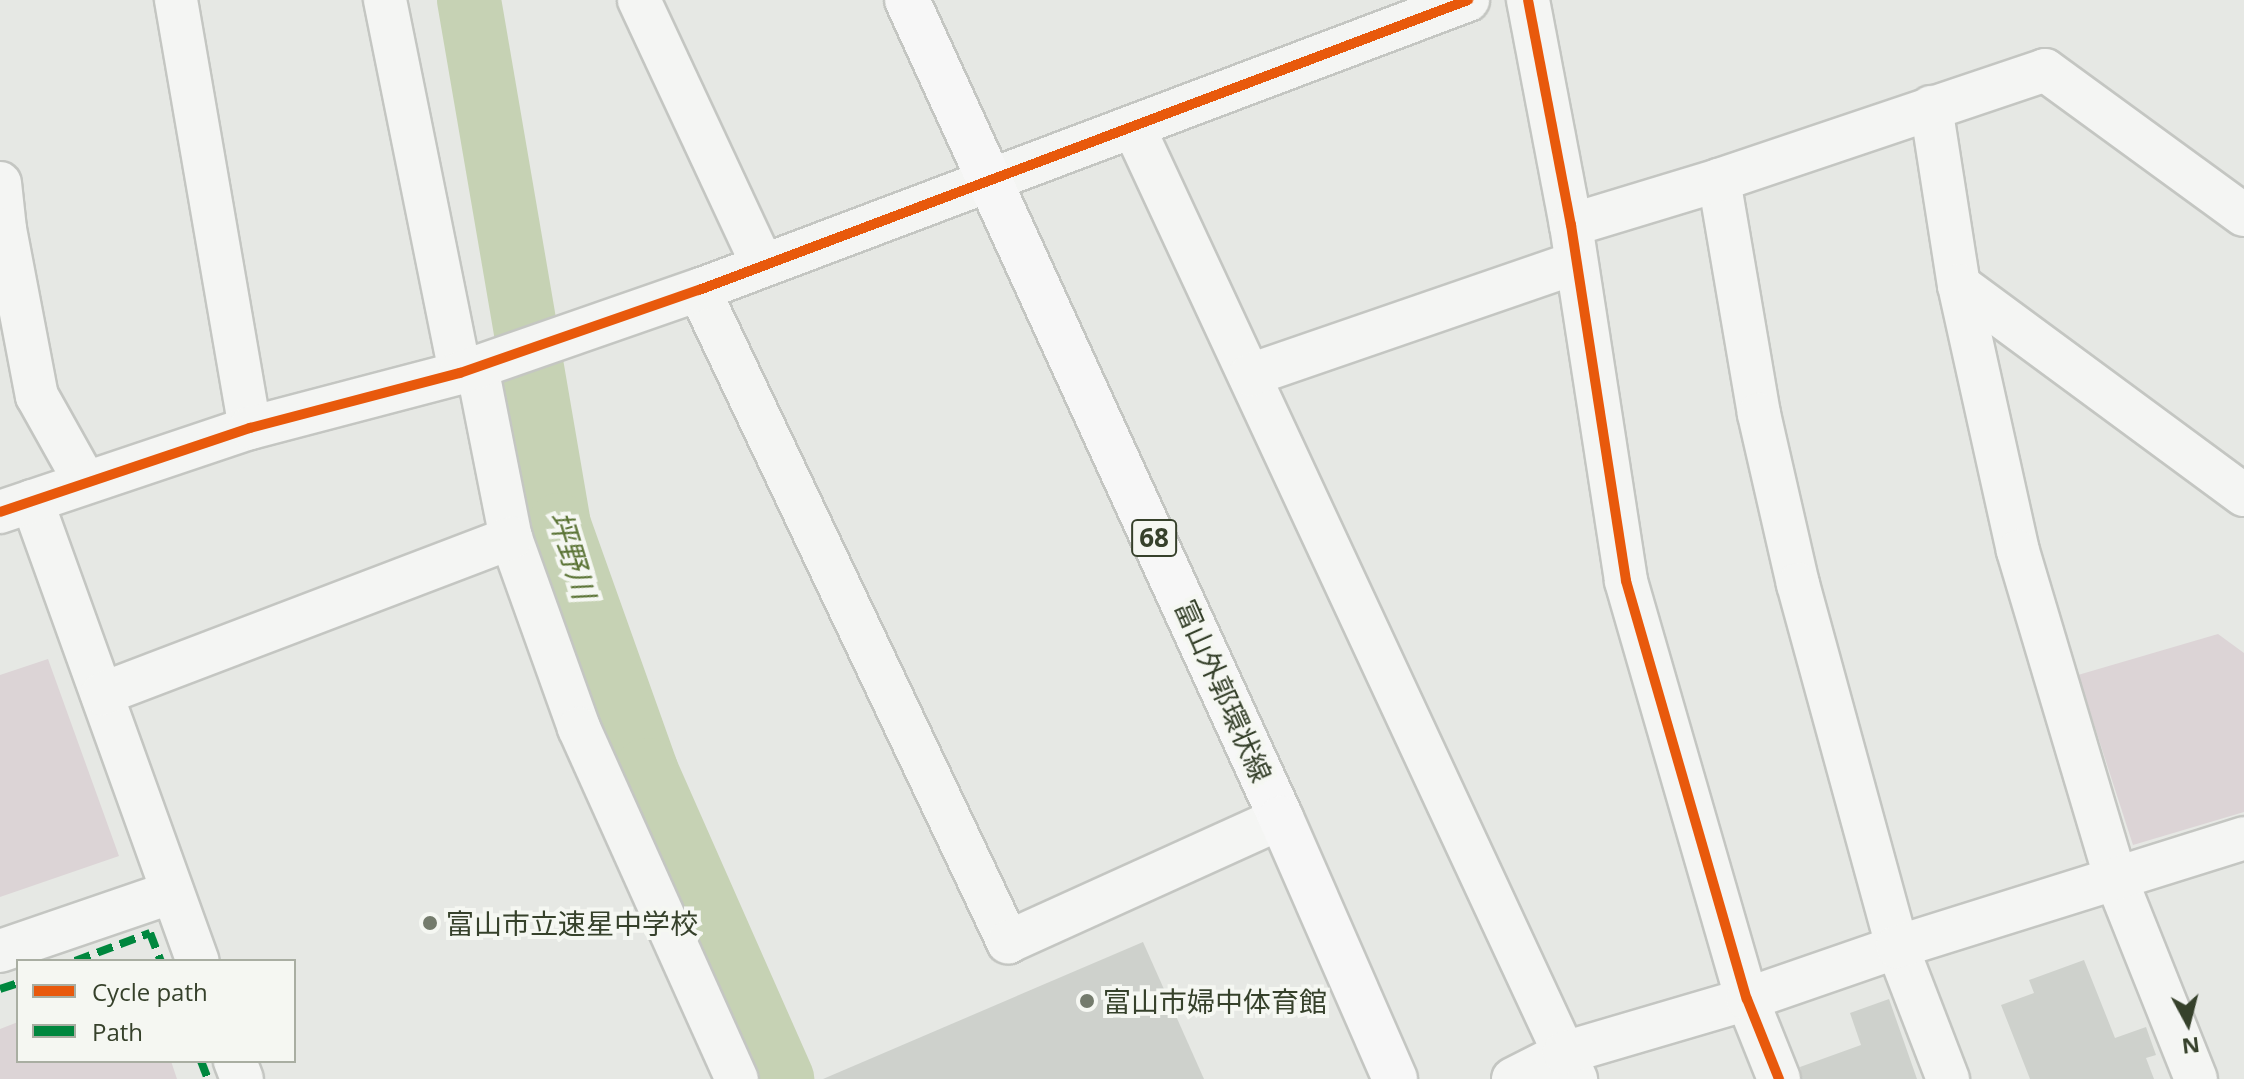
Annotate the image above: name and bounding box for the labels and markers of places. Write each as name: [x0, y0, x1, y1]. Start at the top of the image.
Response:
place label: 富山市立速星中学校: [446, 906, 698, 940]
marker: 富山市立速星中学校: [421, 914, 439, 932]
place label: 富山市婦中体育館: [1103, 984, 1327, 1018]
marker: 富山市婦中体育館: [1078, 992, 1096, 1010]

